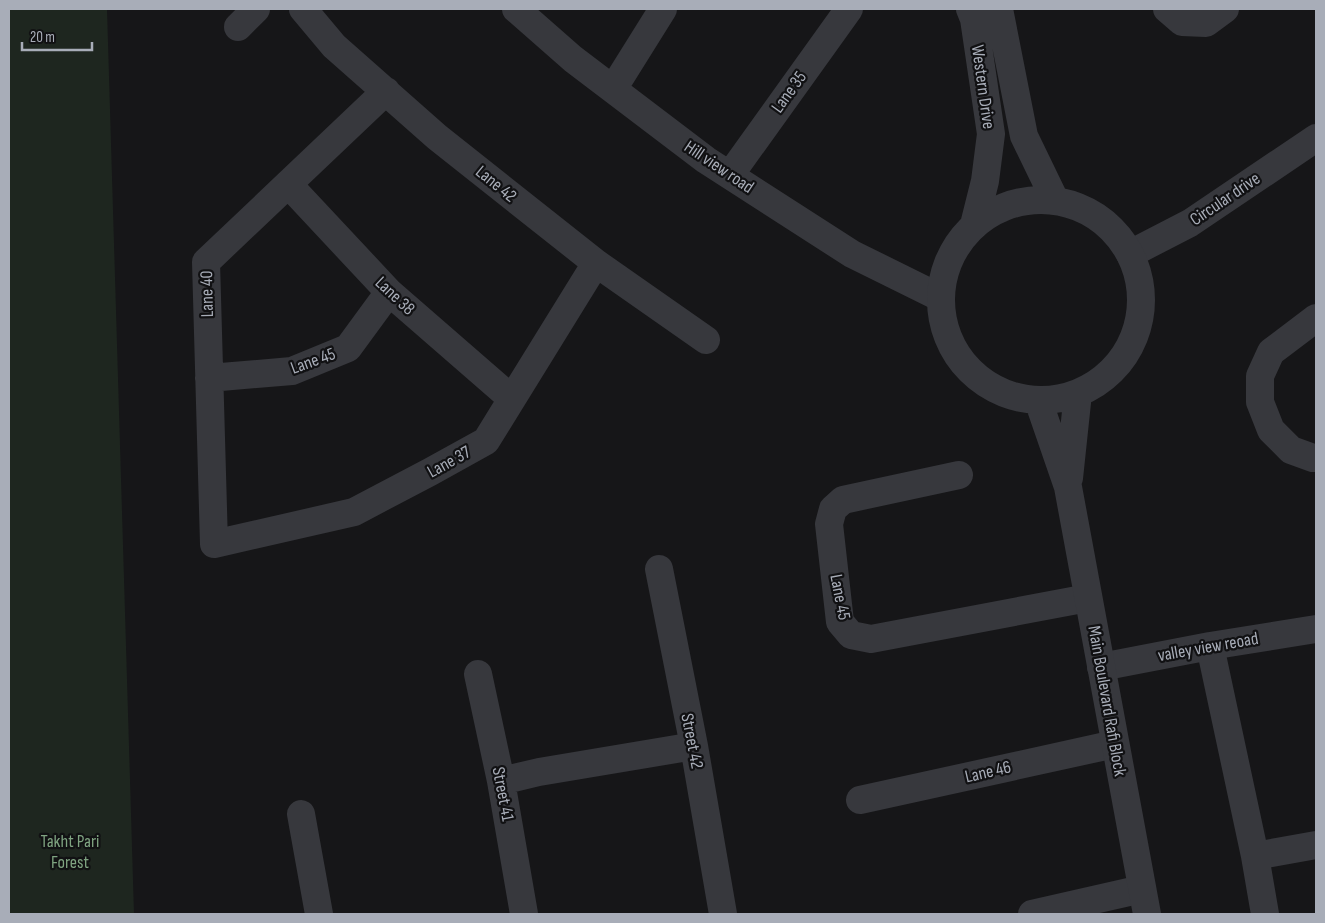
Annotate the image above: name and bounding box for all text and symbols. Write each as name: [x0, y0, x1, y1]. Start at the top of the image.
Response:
scale bar: [22, 20, 92, 52]
text: 20 m: [30, 28, 55, 47]
street label: Western Drive: [967, 44, 999, 130]
street label: Lane 35: [767, 67, 811, 117]
street label: Hill view road: [680, 136, 758, 198]
street label: Lane 42: [471, 161, 521, 207]
street label: Circular drive: [1186, 168, 1264, 230]
street label: Lane 40: [196, 270, 218, 318]
street label: Lane 38: [371, 272, 419, 320]
street label: Lane 45: [288, 343, 338, 379]
street label: Lane 37: [424, 441, 475, 482]
street label: Lane 45: [825, 572, 855, 622]
street label: Main Boulevard Rafi Block: [1083, 624, 1131, 778]
street label: valley view reoad: [1156, 628, 1260, 666]
street label: Street 42: [676, 712, 708, 770]
street label: Lane 46: [963, 756, 1013, 787]
street label: Street 41: [487, 765, 519, 824]
park label: Takht Pari Forest: [41, 831, 99, 873]

